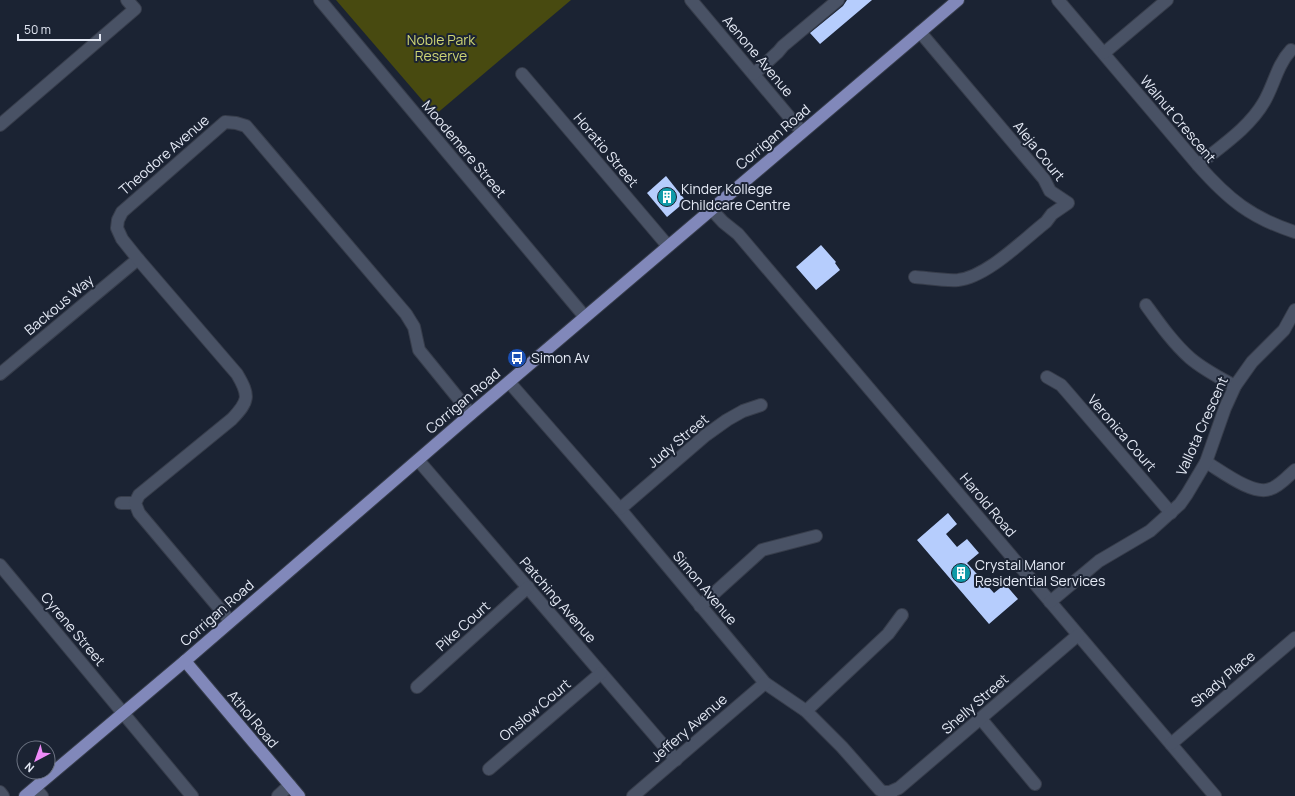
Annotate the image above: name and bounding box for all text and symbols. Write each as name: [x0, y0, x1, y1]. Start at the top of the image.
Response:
street label: Aenone Avenue: [719, 11, 798, 100]
scale bar: [18, 16, 100, 42]
text: 50 m: [24, 21, 51, 38]
park label: Noble Park Reserve: [407, 30, 476, 65]
street label: Walnut Crescent: [1136, 71, 1221, 167]
street label: Moodemere Street: [418, 96, 511, 202]
street label: Corrigan Road: [731, 100, 814, 173]
street label: Horatio Street: [570, 109, 643, 191]
street label: Theodore Avenue: [115, 110, 213, 199]
street label: Aleja Court: [1009, 117, 1070, 185]
place label: Kinder Kollege Childcare Centre: [681, 179, 791, 214]
building icon: Kinder Kollege Childcare Centre: [656, 186, 678, 208]
street label: Backous Way: [20, 270, 98, 339]
bus stop icon: Simon Av: [506, 347, 528, 369]
place label: Simon Av: [531, 348, 590, 367]
street label: Corrigan Road: [421, 364, 504, 437]
street label: Vallota Crescent: [1171, 373, 1232, 478]
street label: Veronica Court: [1084, 390, 1161, 475]
street label: Judy Street: [643, 409, 713, 472]
street label: Harold Road: [956, 469, 1021, 541]
street label: Simon Avenue: [669, 547, 742, 629]
street label: Patching Avenue: [516, 553, 601, 647]
place label: Crystal Manor Residential Services: [975, 555, 1105, 590]
building icon: Crystal Manor Residential Services: [950, 562, 972, 584]
street label: Corrigan Road: [176, 575, 258, 650]
street label: Cyrene Street: [37, 588, 110, 670]
street label: Pike Court: [431, 596, 494, 655]
street label: Shady Place: [1187, 646, 1259, 711]
street label: Shelly Street: [937, 669, 1013, 738]
street label: Onslow Court: [495, 674, 575, 745]
street label: Athol Road: [224, 686, 283, 752]
street label: Jeffery Avenue: [647, 689, 731, 766]
north arrow: [16, 740, 56, 780]
text: N: [21, 760, 37, 776]

